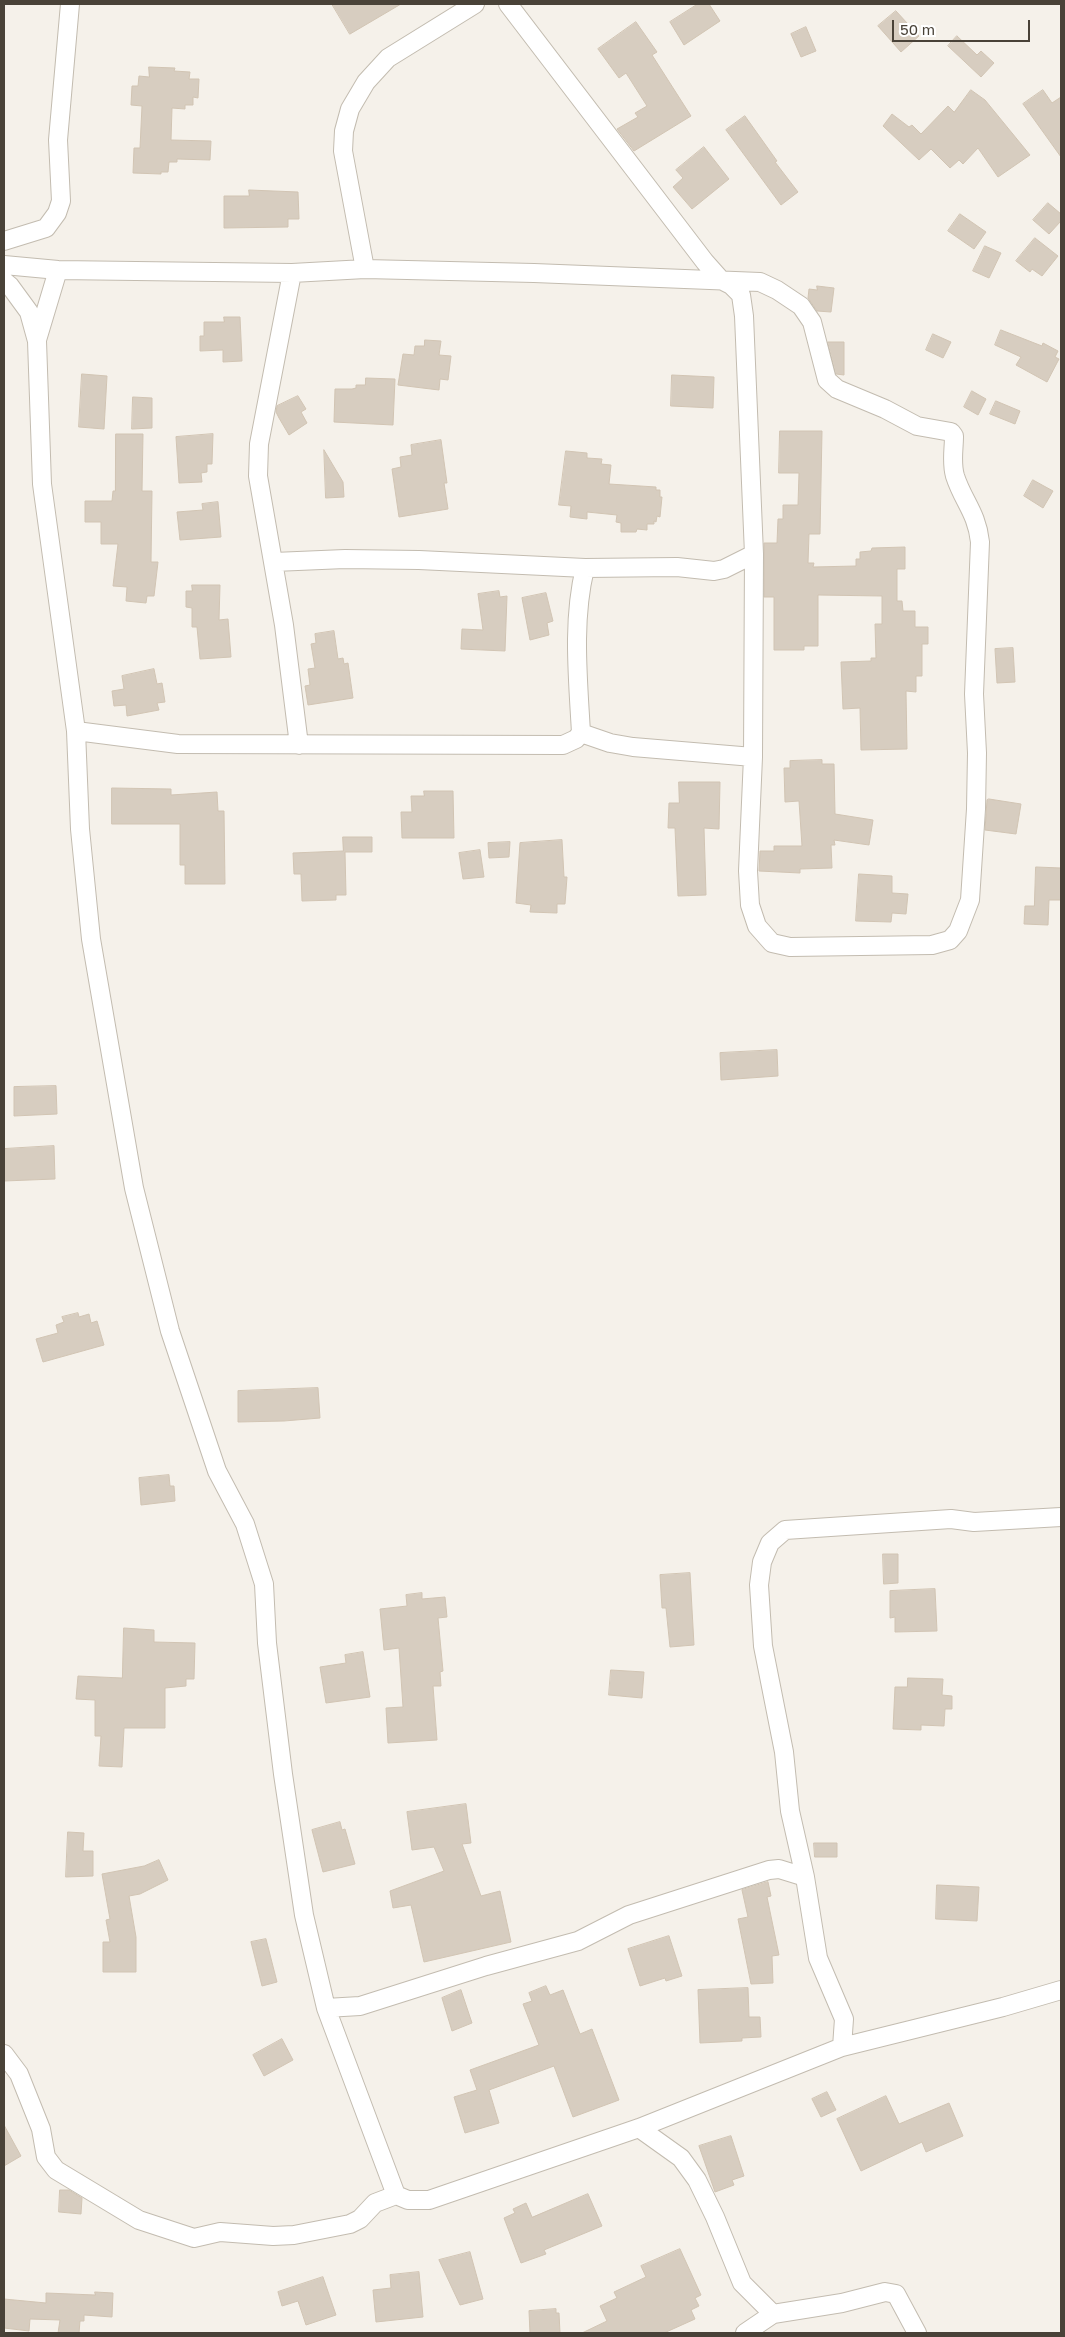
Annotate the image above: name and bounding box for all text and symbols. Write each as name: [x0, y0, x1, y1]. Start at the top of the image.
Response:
scale bar: [895, 10, 1032, 42]
text: 50 m: [900, 20, 935, 38]

